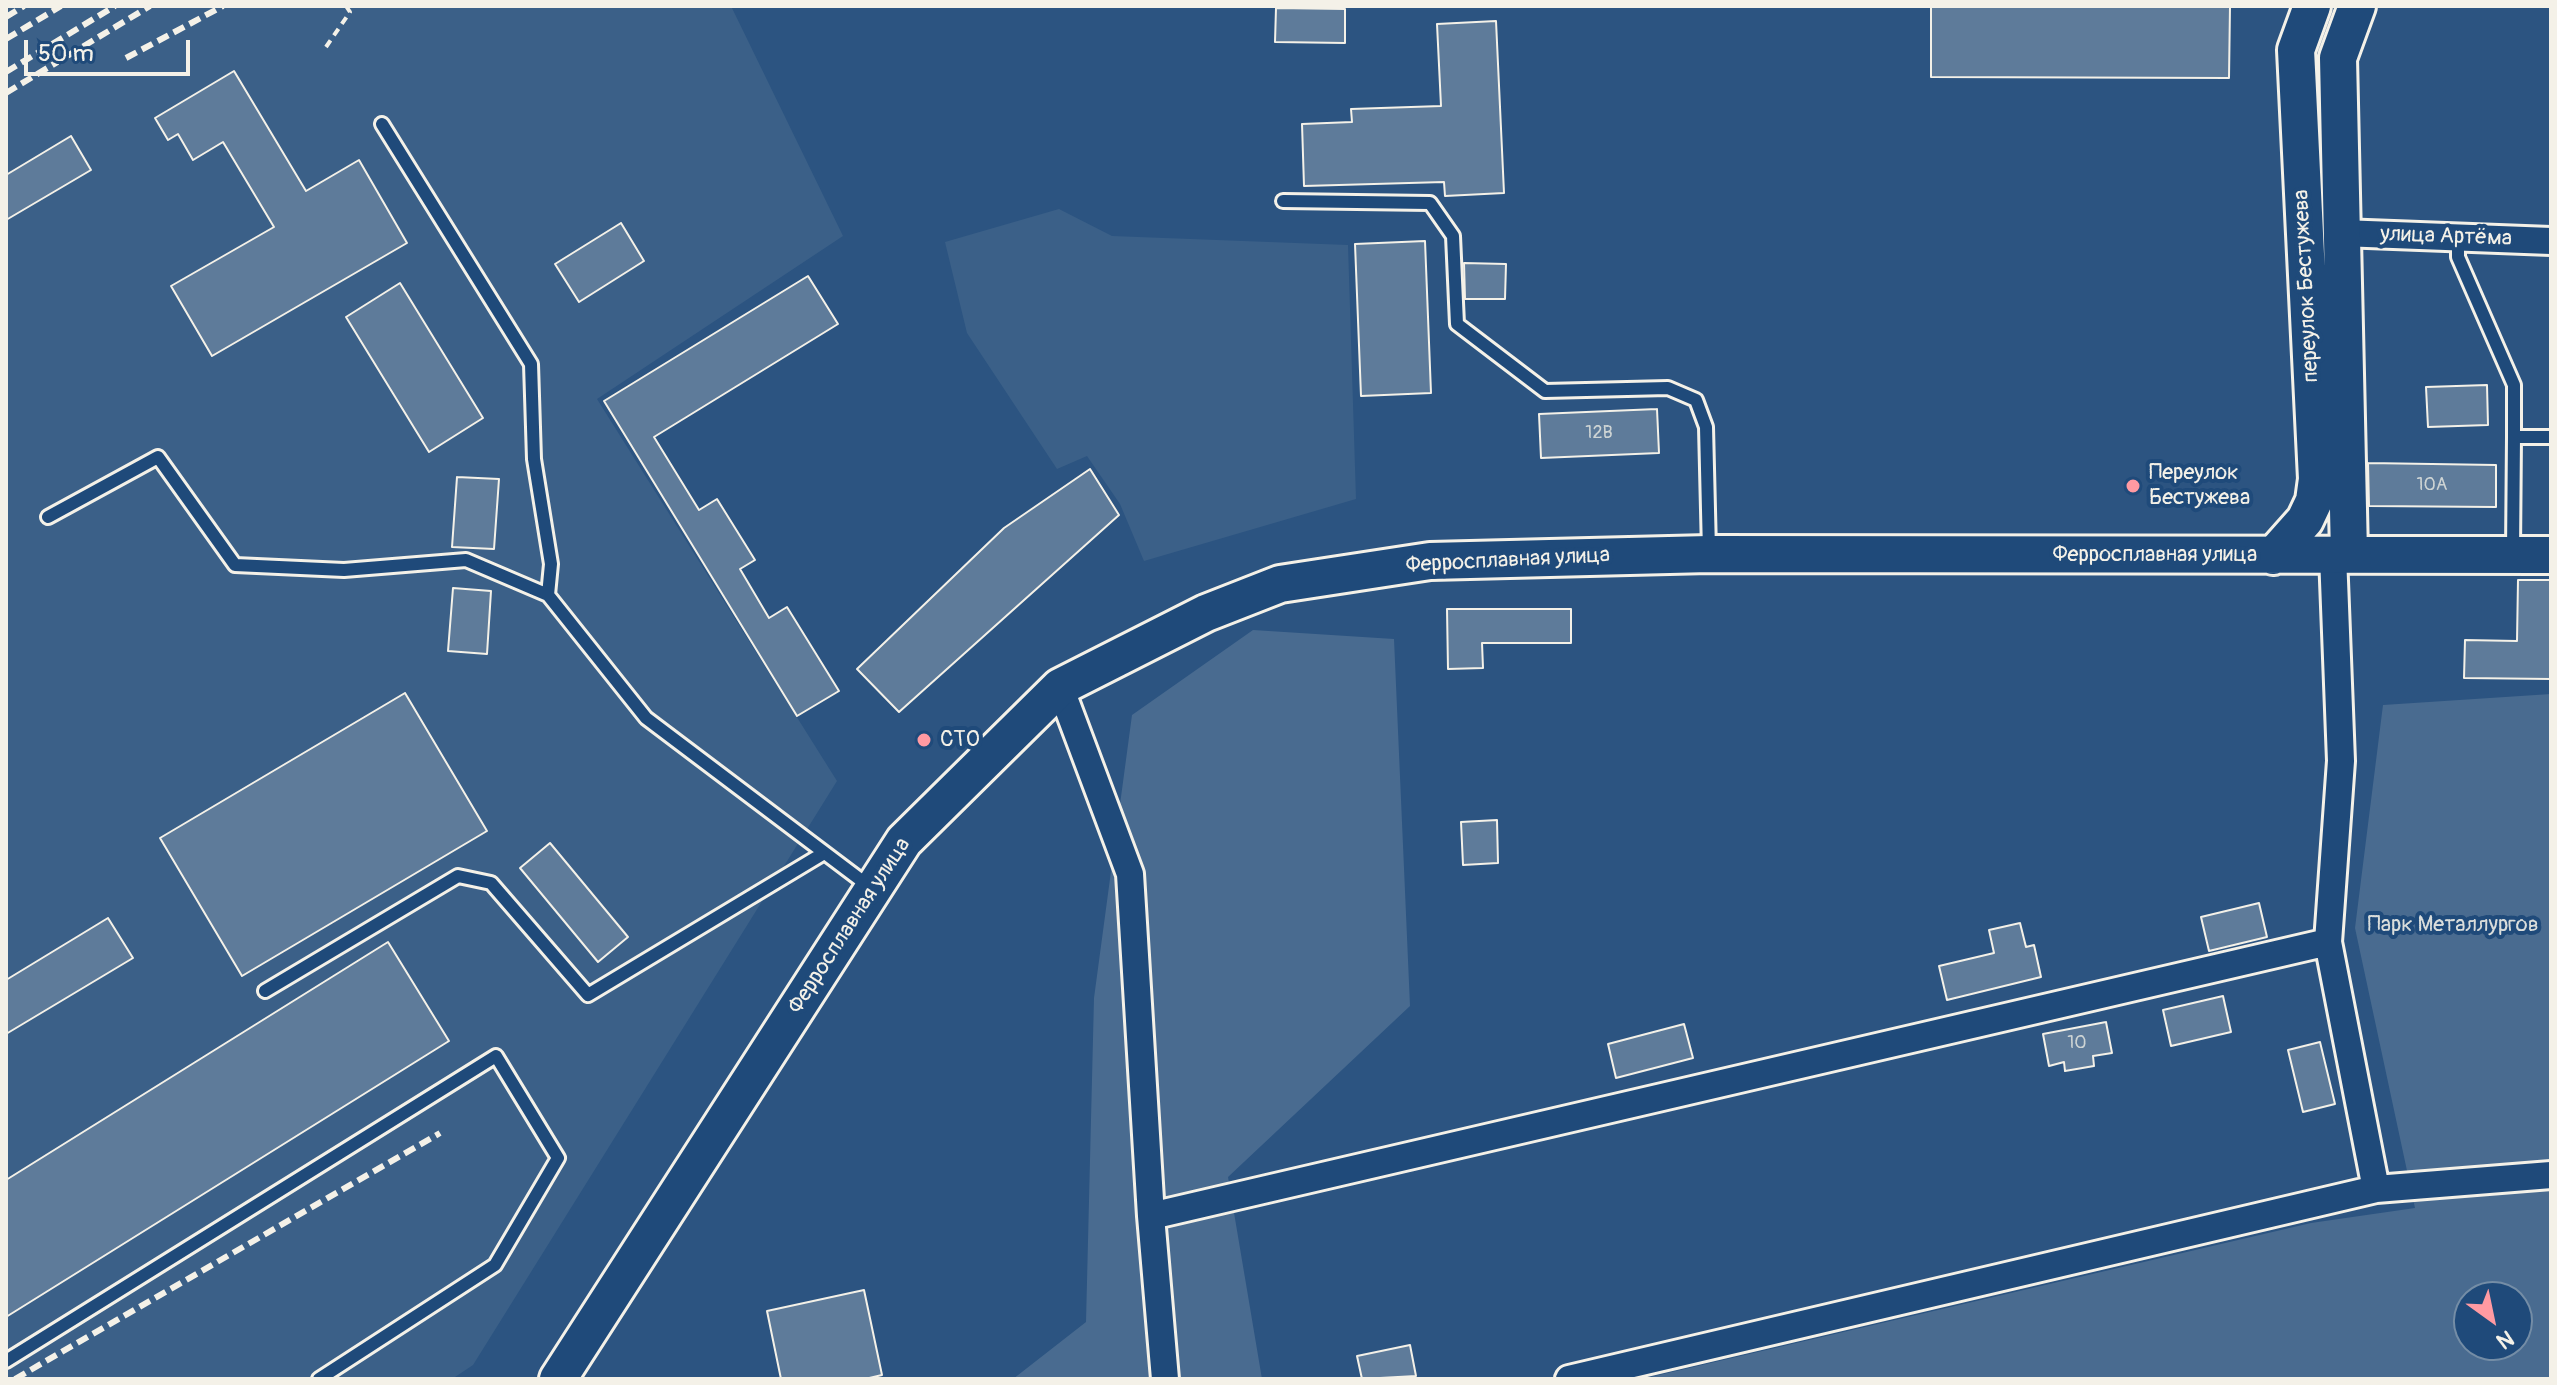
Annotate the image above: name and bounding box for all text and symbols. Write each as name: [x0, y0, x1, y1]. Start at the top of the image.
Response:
scale bar: [28, 24, 194, 74]
text: 50 m: [38, 39, 94, 68]
street label: переулок Бестужева: [2289, 189, 2325, 383]
street label: улица Артёма: [2380, 222, 2512, 252]
house number: 12В: [1585, 422, 1613, 444]
place label: Переулок Бестужева: [2149, 460, 2250, 512]
house number: 10А: [2416, 474, 2448, 496]
marker: Переулок Бестужева: [2124, 477, 2142, 495]
street label: Ферросплавная улица: [1405, 542, 1611, 580]
street label: Ферросплавная улица: [2053, 542, 2257, 568]
place label: СТО: [940, 727, 980, 753]
marker: СТО: [915, 731, 933, 749]
street label: Ферросплавная улица: [783, 833, 917, 1019]
park label: Парк Металлургов: [2368, 912, 2538, 938]
house number: 10: [2067, 1032, 2087, 1054]
north arrow: [2453, 1281, 2533, 1361]
text: N: [2491, 1324, 2519, 1355]

